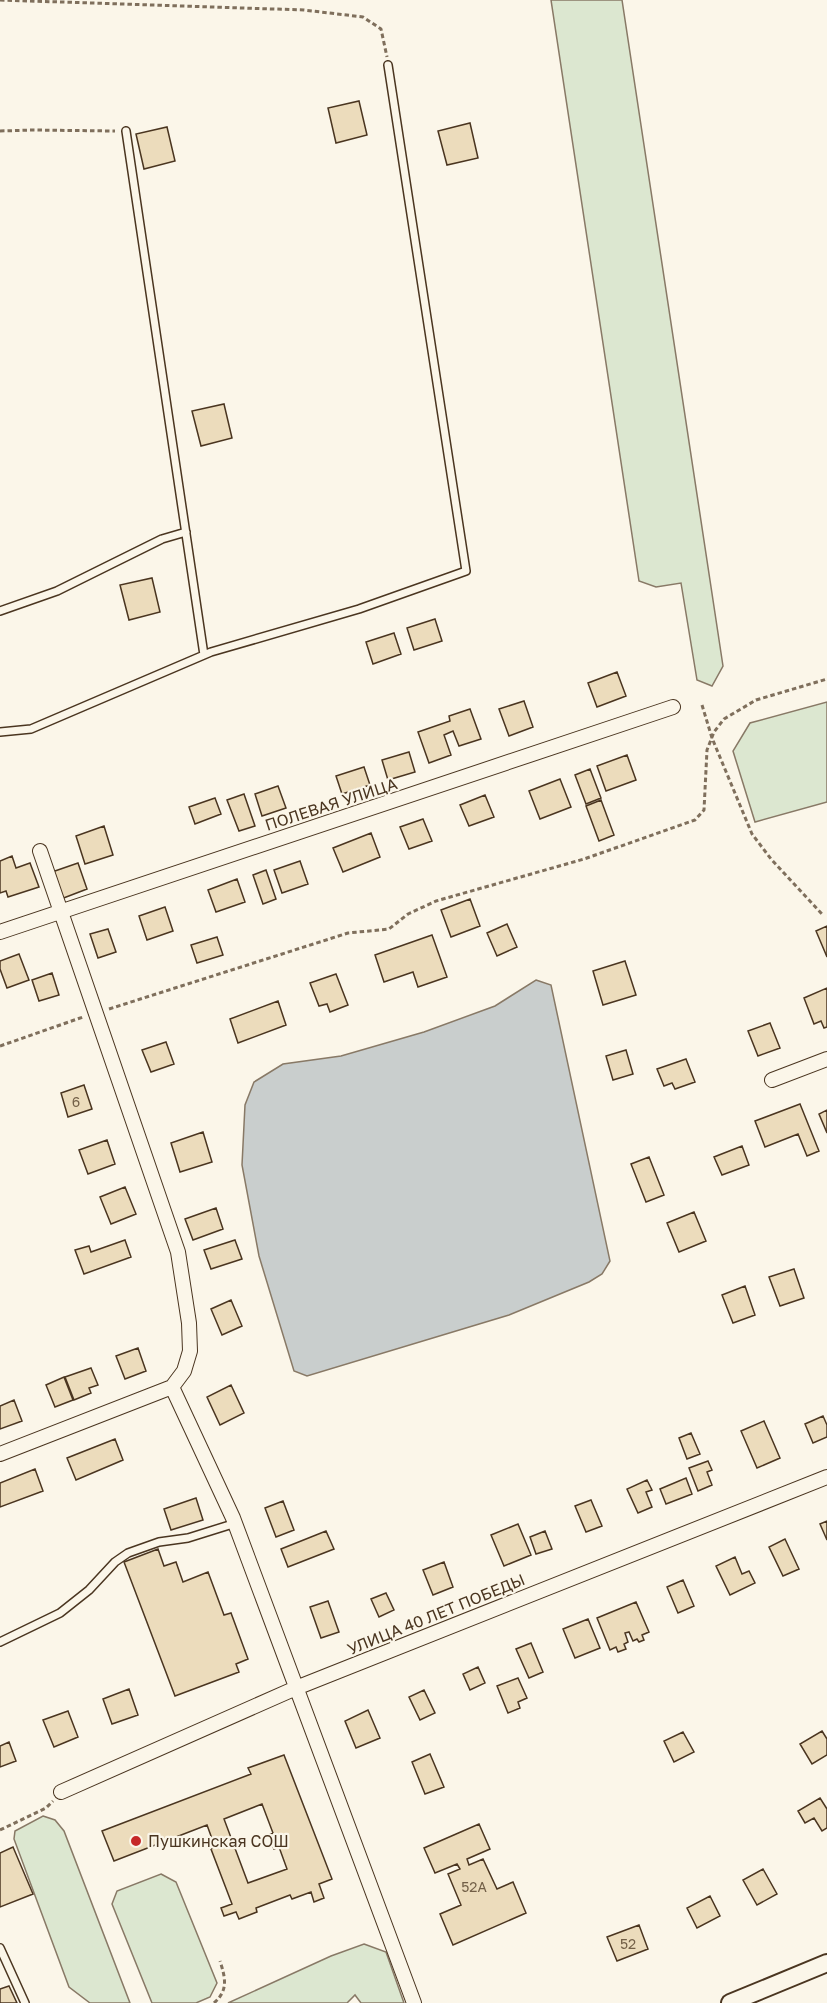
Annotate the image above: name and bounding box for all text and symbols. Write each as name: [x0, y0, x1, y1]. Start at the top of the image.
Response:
street label: ПОЛЕВАЯ УЛИЦА: [262, 773, 400, 835]
house number: 6: [72, 1093, 80, 1110]
street label: УЛИЦА 40 ЛЕТ ПОБЕДЫ: [344, 1569, 528, 1659]
place label: Пушкинская СОШ: [148, 1831, 289, 1851]
marker: Пушкинская СОШ: [129, 1834, 143, 1848]
house number: 52А: [461, 1878, 487, 1895]
house number: 52: [620, 1935, 636, 1952]

